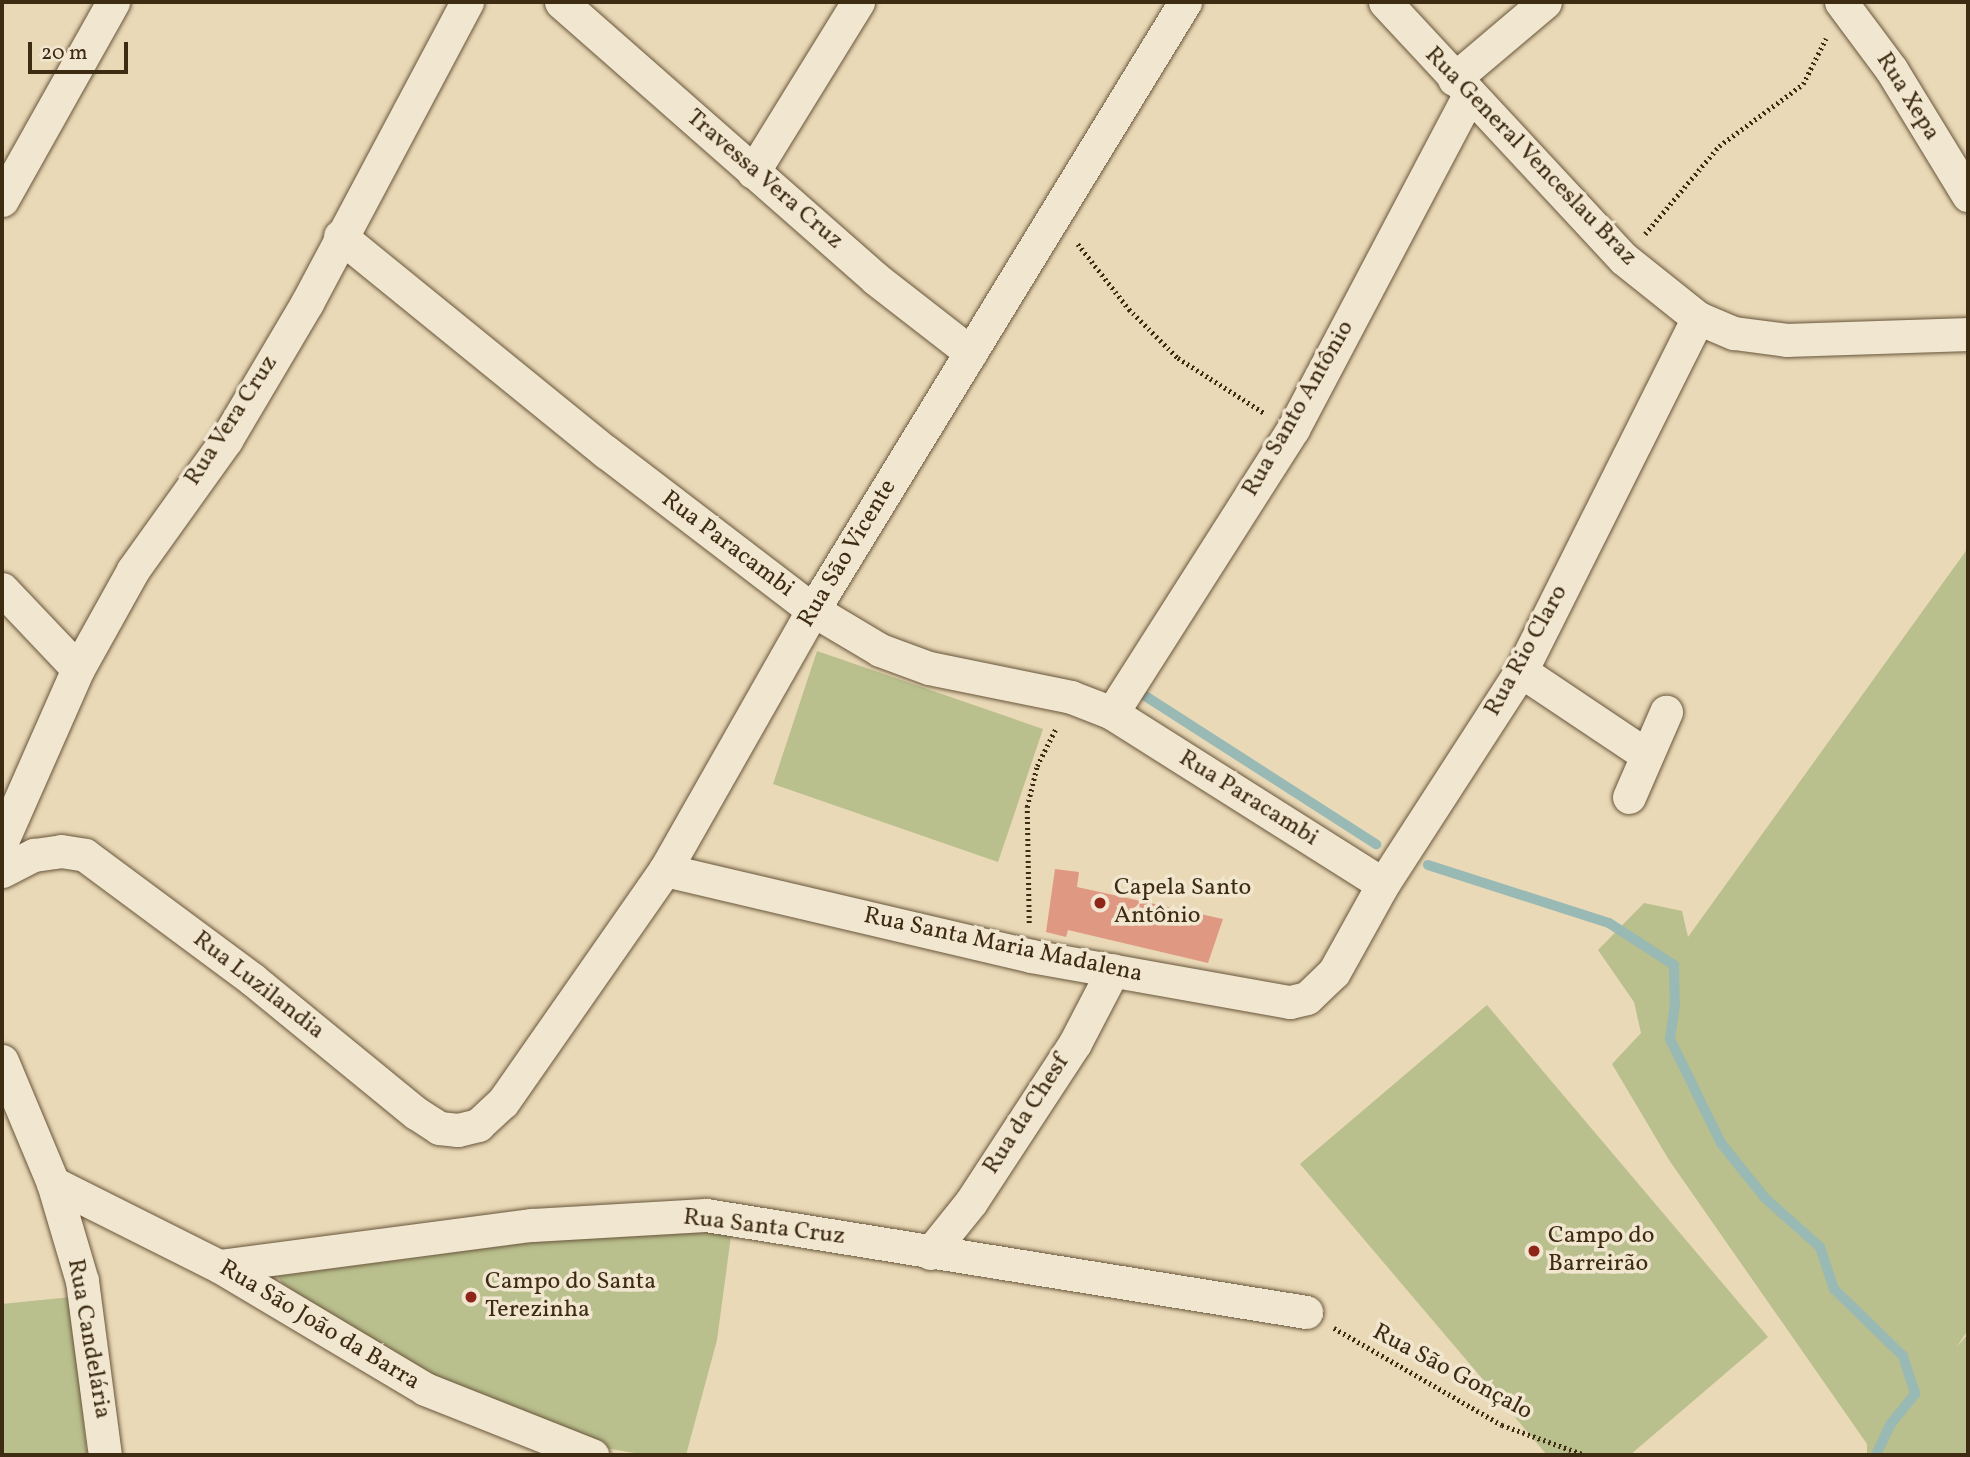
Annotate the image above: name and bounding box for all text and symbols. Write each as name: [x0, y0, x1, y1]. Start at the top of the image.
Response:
scale bar: [32, 28, 131, 72]
text: 20 m: [41, 39, 87, 68]
street label: Rua General Venceslau Braz: [1418, 41, 1642, 273]
street label: Rua Xepa: [1869, 48, 1945, 146]
street label: Travessa Vera Cruz: [679, 104, 849, 256]
street label: Rua Santo Antônio: [1237, 316, 1361, 502]
street label: Rua Vera Cruz: [179, 350, 285, 492]
street label: Rua São Vicente: [792, 475, 904, 633]
street label: Rua Paracambi: [655, 486, 799, 604]
street label: Rua Rio Claro: [1479, 580, 1575, 722]
street label: Rua Paracambi: [1173, 745, 1323, 853]
place label: Capela Santo Antônio: [1114, 875, 1251, 931]
marker: Capela Santo Antônio: [1092, 895, 1108, 911]
street label: Rua Santa Maria Madalena: [861, 902, 1145, 990]
street label: Rua Luzilandia: [186, 926, 330, 1046]
street label: Rua da Chesf: [978, 1050, 1076, 1180]
street label: Rua Santa Cruz: [682, 1204, 846, 1252]
place label: Campo do Barreirão: [1548, 1223, 1654, 1279]
marker: Campo do Barreirão: [1526, 1243, 1542, 1259]
street label: Rua São João da Barra: [213, 1255, 425, 1397]
street label: Rua Candelária: [60, 1257, 116, 1421]
place label: Campo do Santa Terezinha: [485, 1269, 656, 1325]
marker: Campo do Santa Terezinha: [463, 1289, 479, 1305]
street label: Rua São Gonçalo: [1367, 1319, 1537, 1427]

